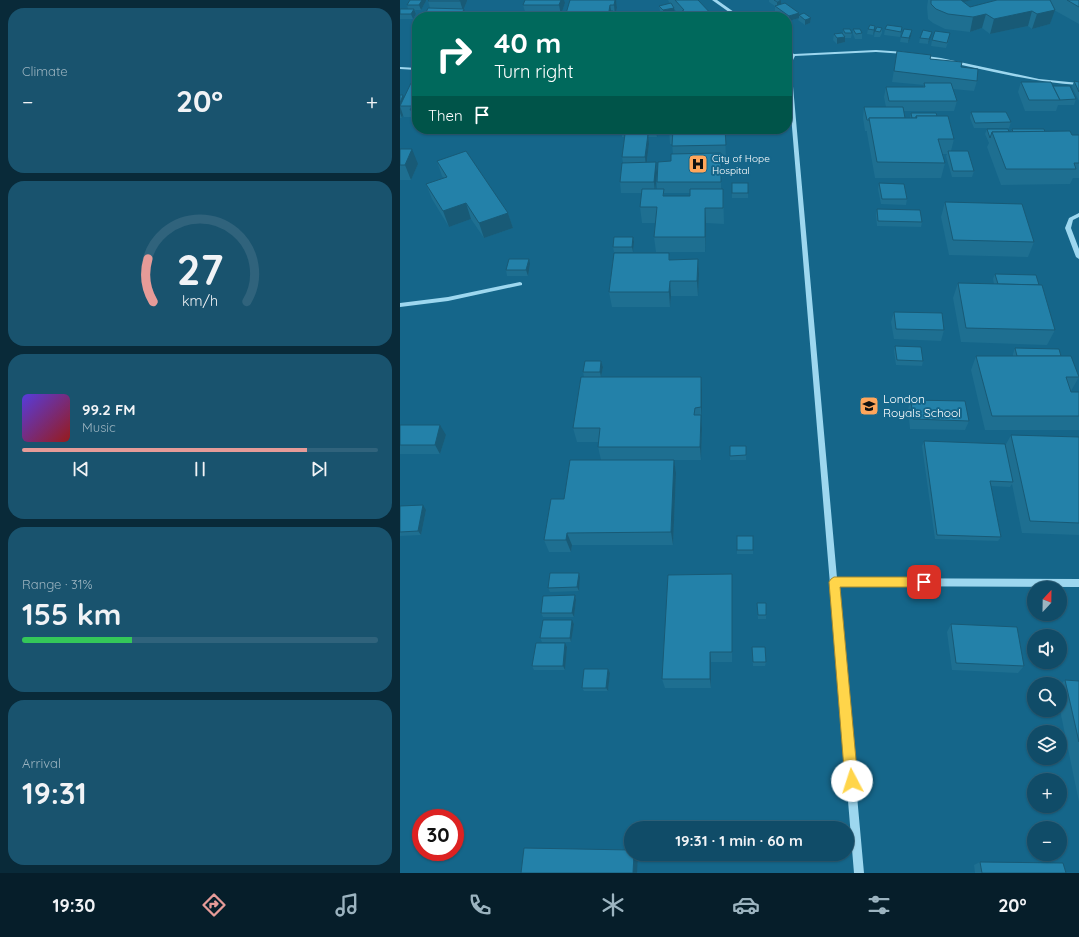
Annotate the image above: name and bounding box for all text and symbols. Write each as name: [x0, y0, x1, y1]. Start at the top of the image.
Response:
text: 40 m: [494, 25, 561, 60]
icon: right: [428, 28, 480, 80]
text: Turn right: [494, 60, 574, 83]
text: Climate: [22, 63, 68, 79]
text: 20°: [176, 82, 223, 120]
text: −: [22, 88, 33, 116]
text: +: [366, 88, 378, 116]
icon: arrive: [471, 104, 493, 126]
text: Then: [428, 106, 463, 125]
place label: City of Hope Hospital: [712, 152, 770, 177]
hospital icon: City of Hope Hospital: [687, 153, 709, 175]
text: 27: [177, 242, 223, 294]
text: km/h: [182, 291, 218, 309]
place label: London Royals School: [883, 391, 961, 420]
school or university icon: London Royals School: [858, 395, 880, 417]
text: 99.2 FM: [82, 400, 136, 419]
text: Music: [82, 419, 116, 435]
icon: previous: [70, 458, 92, 480]
icon: pause: [189, 458, 211, 480]
icon: next: [308, 458, 330, 480]
pin: [907, 565, 941, 599]
icon: arrive: [913, 571, 935, 593]
text: Range · 31%: [22, 576, 93, 592]
north arrow: [1027, 581, 1067, 621]
map controls: [1027, 581, 1067, 861]
text: 155 km: [22, 595, 121, 633]
button: sound: [1027, 629, 1067, 669]
button: search: [1027, 677, 1067, 717]
button: layers: [1027, 725, 1067, 765]
text: Arrival: [22, 755, 61, 771]
position arrow: [831, 760, 873, 802]
button: +: [1027, 773, 1067, 813]
text: 19:31: [22, 774, 87, 812]
speed limit sign: 30: [412, 809, 464, 861]
button: −: [1027, 821, 1067, 861]
text: 19:31 · 1 min · 60 m: [675, 831, 803, 850]
icon: directions: [200, 891, 228, 919]
icon: music: [333, 891, 361, 919]
icon: phone: [466, 891, 494, 919]
icon: climate: [599, 891, 627, 919]
icon: car: [732, 891, 760, 919]
icon: filters: [865, 891, 893, 919]
text: 19:30: [52, 894, 95, 917]
text: 20°: [998, 894, 1027, 917]

